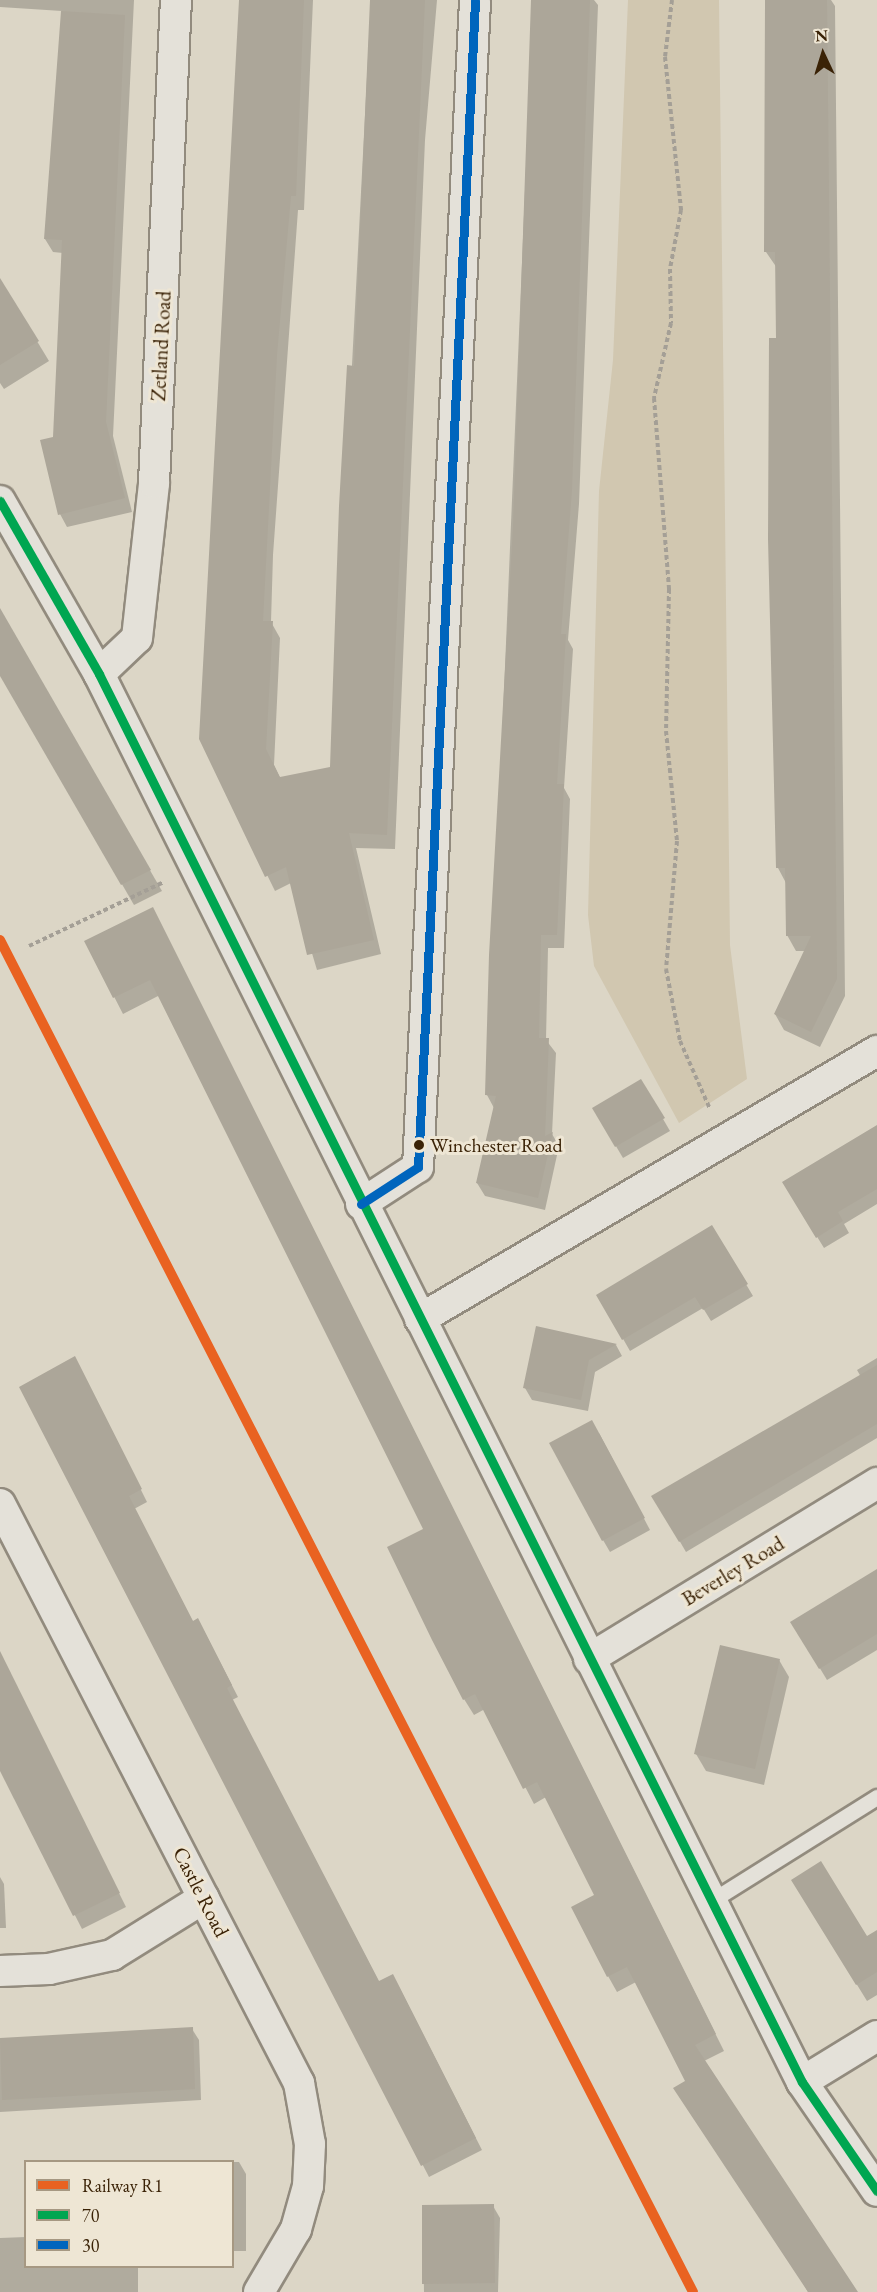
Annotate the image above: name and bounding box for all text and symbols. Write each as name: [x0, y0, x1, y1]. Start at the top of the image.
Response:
north arrow: [793, 24, 853, 84]
text: N: [815, 25, 829, 46]
street label: Zetland Road: [146, 290, 176, 402]
place label: Winchester Road: [430, 1133, 563, 1157]
marker: Winchester Road: [413, 1139, 425, 1151]
street label: Beverley Road: [677, 1531, 789, 1611]
street label: Castle Road: [168, 1843, 234, 1941]
legend: [24, 2160, 234, 2268]
text: Railway R1: [82, 2174, 163, 2197]
text: 70: [82, 2204, 99, 2227]
text: 30: [82, 2234, 99, 2257]

